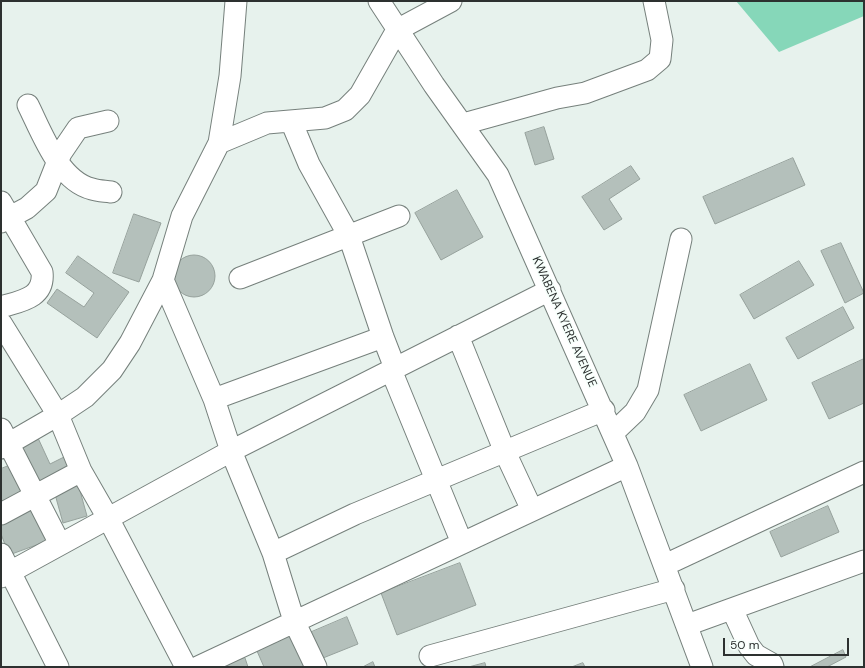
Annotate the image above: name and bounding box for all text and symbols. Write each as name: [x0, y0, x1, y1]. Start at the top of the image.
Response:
street label: KWABENA KYERE AVENUE: [529, 254, 599, 390]
scale bar: [725, 630, 851, 656]
text: 50 m: [730, 637, 759, 653]

